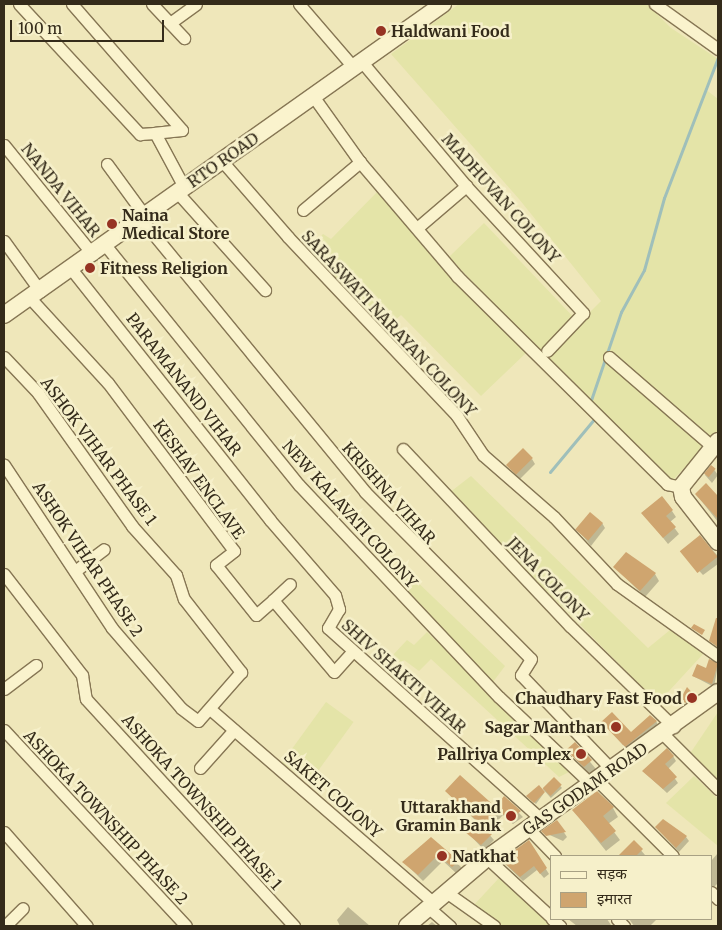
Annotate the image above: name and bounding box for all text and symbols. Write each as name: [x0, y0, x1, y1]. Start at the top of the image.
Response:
scale bar: [12, 10, 166, 42]
text: 100 m: [18, 19, 62, 38]
place label: Haldwani Food: [391, 21, 510, 41]
marker: Haldwani Food: [375, 25, 387, 37]
street label: RTO ROAD: [184, 128, 262, 192]
street label: MADHUVAN COLONY: [438, 129, 564, 267]
street label: NANDA VIHAR: [17, 139, 105, 241]
place label: Naina Medical Store: [122, 205, 229, 243]
marker: Naina Medical Store: [106, 218, 118, 230]
street label: SARASWATI NARAYAN COLONY: [298, 226, 480, 420]
place label: Fitness Religion: [100, 258, 228, 278]
marker: Fitness Religion: [84, 262, 96, 274]
street label: PARAMANAND VIHAR: [122, 309, 246, 459]
street label: ASHOK VIHAR PHASE 1: [37, 373, 161, 529]
street label: KESHAV ENCLAVE: [149, 416, 249, 542]
street label: NEW KALAVATI COLONY: [279, 436, 421, 592]
street label: KRISHNA VIHAR: [338, 438, 440, 548]
street label: ASHOK VIHAR PHASE 2: [29, 478, 147, 640]
street label: JENA COLONY: [503, 533, 593, 625]
street label: SHIV SHAKTI VIHAR: [338, 615, 470, 737]
place label: Chaudhary Fast Food: [516, 688, 682, 708]
marker: Chaudhary Fast Food: [686, 692, 698, 704]
street label: ASHOKA TOWNSHIP PHASE 1: [118, 710, 286, 894]
place label: Sagar Manthan: [484, 717, 606, 737]
marker: Sagar Manthan: [610, 721, 622, 733]
street label: ASHOKA TOWNSHIP PHASE 2: [20, 726, 192, 908]
street label: GAS GODAM ROAD: [519, 739, 651, 839]
place label: Pallriya Complex: [437, 744, 571, 764]
street label: SAKET COLONY: [280, 746, 386, 842]
marker: Pallriya Complex: [575, 748, 587, 760]
place label: Uttarakhand Gramin Bank: [396, 797, 501, 835]
marker: Uttarakhand Gramin Bank: [505, 810, 517, 822]
place label: Natkhat: [452, 846, 516, 866]
marker: Natkhat: [436, 850, 448, 862]
legend: [550, 855, 712, 920]
text: सड़क: [597, 864, 627, 883]
text: इमारत: [597, 889, 632, 908]

